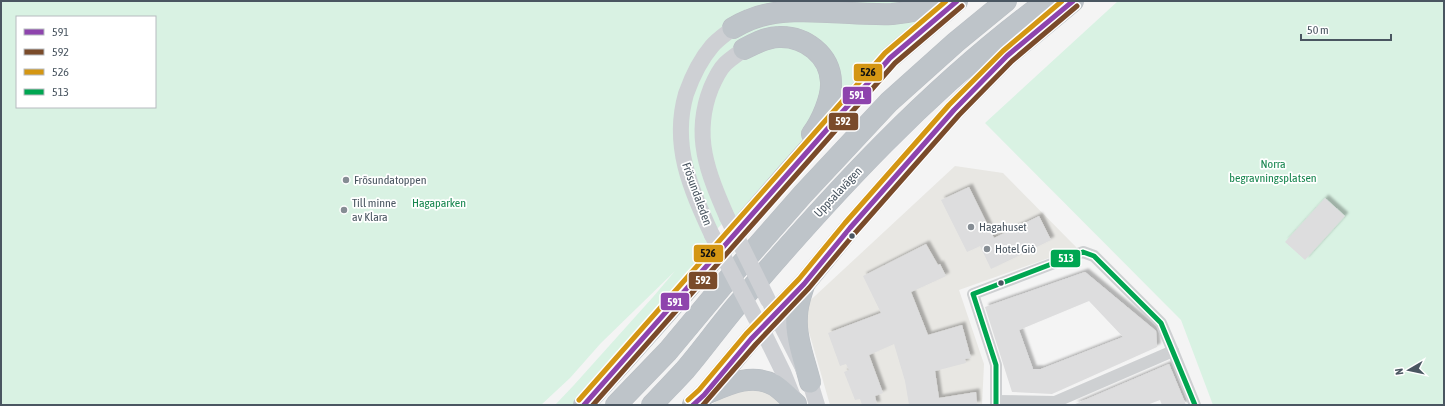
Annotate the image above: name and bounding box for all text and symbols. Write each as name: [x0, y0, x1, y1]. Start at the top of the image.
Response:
legend: [16, 16, 156, 108]
scale bar: [1301, 16, 1391, 42]
text: 50 m: [1307, 23, 1329, 37]
text: 591: [52, 25, 69, 39]
text: 592: [52, 45, 69, 59]
line badge: 526: [853, 63, 883, 82]
text: 526: [52, 65, 69, 79]
text: 526: [860, 66, 876, 78]
text: 513: [52, 85, 69, 99]
line badge: 591: [842, 86, 872, 105]
text: 591: [849, 89, 865, 101]
line badge: 592: [828, 112, 859, 131]
text: 592: [835, 115, 851, 127]
park label: Norra begravningsplatsen: [1229, 157, 1317, 185]
street label: Frösundaleden: [679, 160, 715, 228]
street label: Uppsalavägen: [811, 164, 865, 220]
place label: Frösundatoppen: [354, 173, 427, 187]
marker: Frösundatoppen: [341, 175, 351, 185]
place label: Till minne av Klara: [352, 196, 396, 224]
park label: Hagaparken: [412, 196, 466, 210]
marker: Till minne av Klara: [339, 205, 349, 215]
place label: Hagahuset: [979, 220, 1027, 234]
marker: Hagahuset: [966, 222, 976, 232]
unlabelled marker: [847, 231, 857, 241]
place label: Hotel Giò: [995, 242, 1036, 256]
line badge: 526: [693, 244, 724, 263]
marker: Hotel Giò: [982, 244, 992, 254]
text: 526: [700, 247, 716, 259]
line badge: 513: [1050, 249, 1081, 268]
text: 513: [1058, 252, 1074, 264]
line badge: 592: [688, 271, 718, 290]
text: 592: [695, 274, 711, 286]
unlabelled marker: [996, 278, 1006, 288]
line badge: 591: [660, 292, 690, 311]
text: 591: [667, 296, 683, 308]
north arrow: [1389, 350, 1429, 390]
text: N: [1393, 367, 1406, 376]

